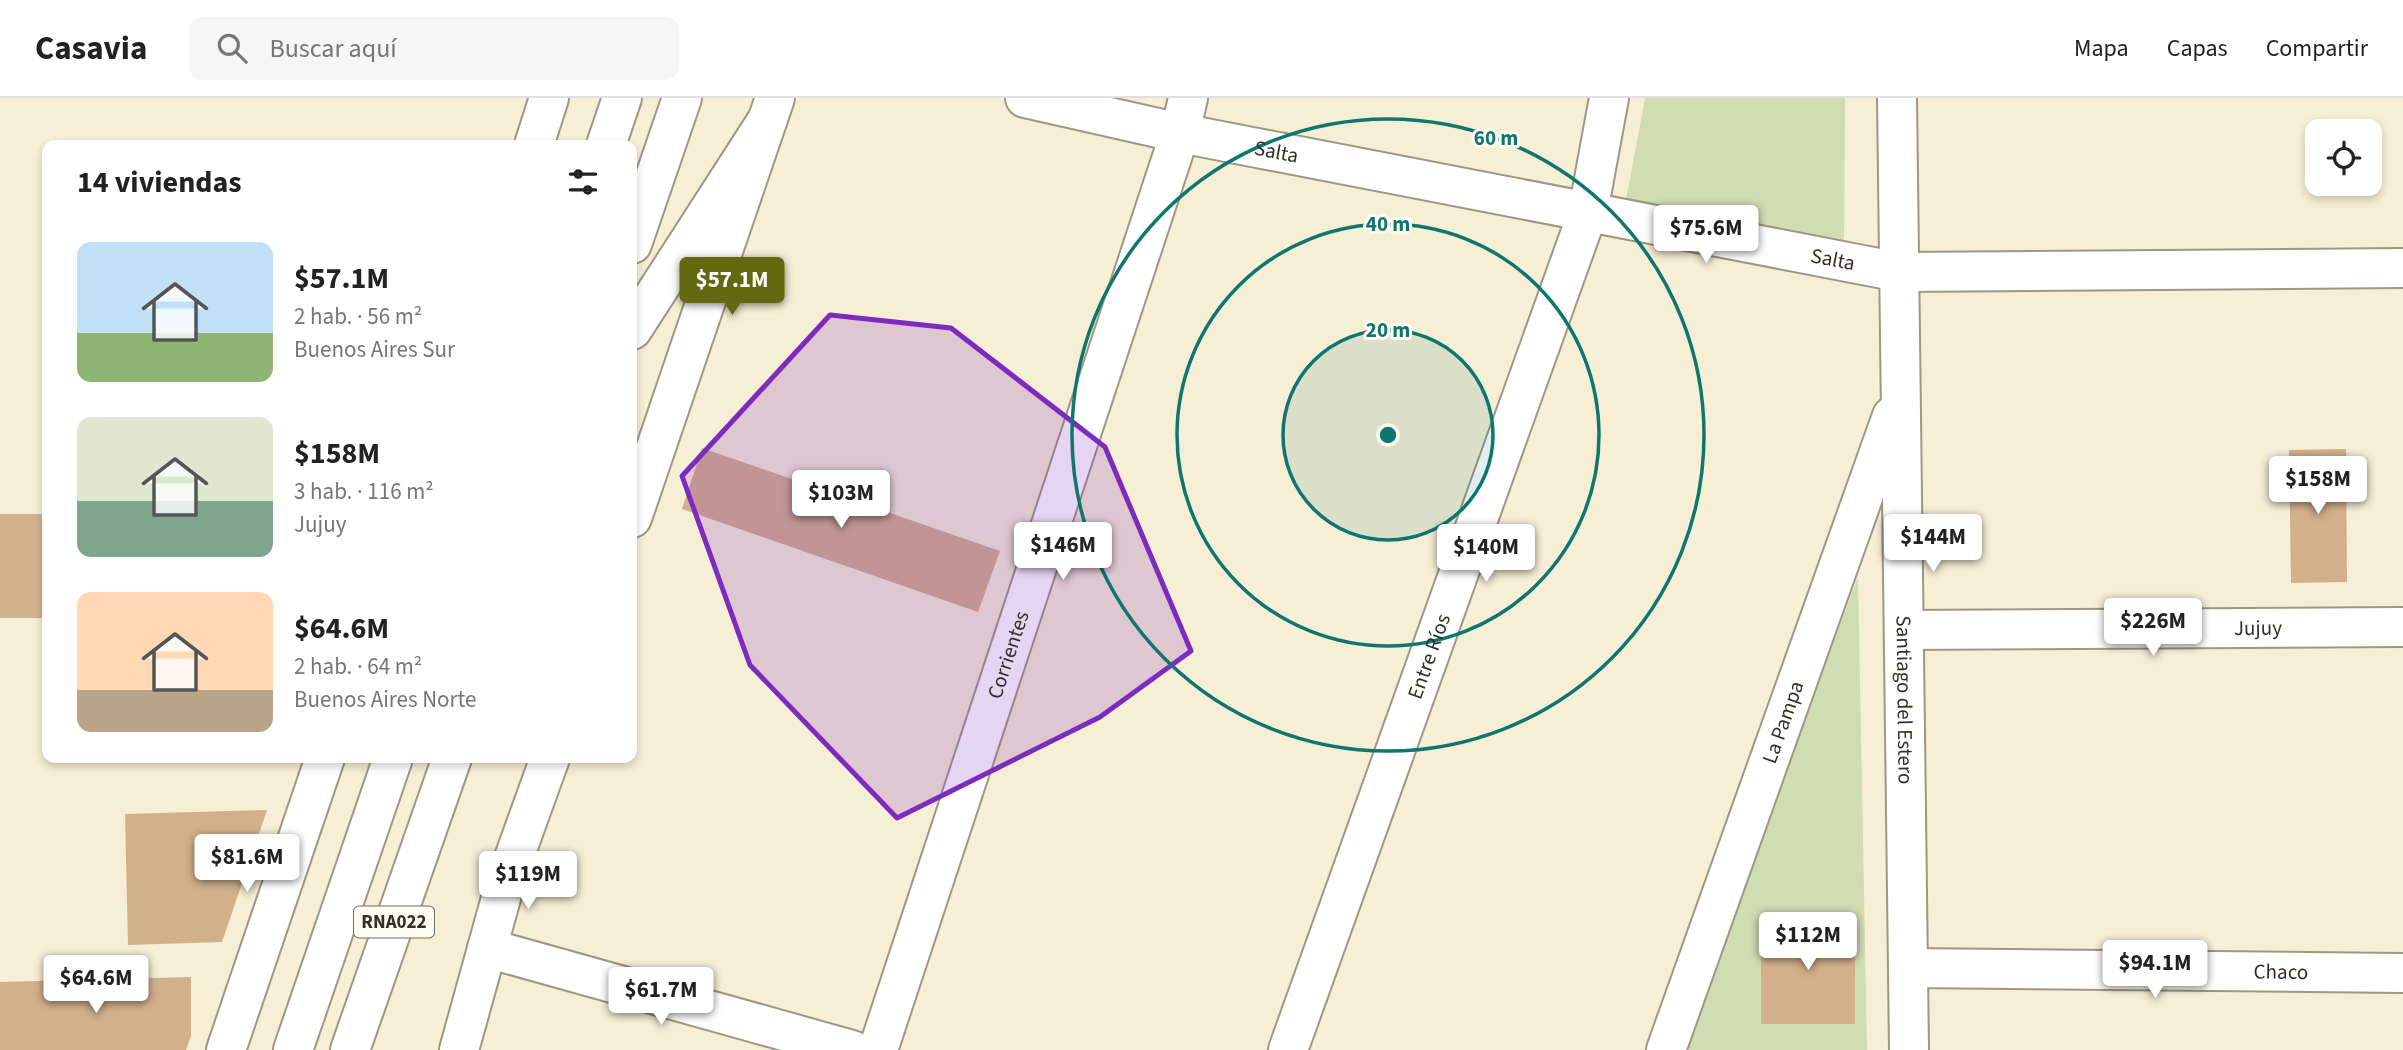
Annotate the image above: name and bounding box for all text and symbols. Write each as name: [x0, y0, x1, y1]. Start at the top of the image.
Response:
search box: [189, 17, 679, 80]
text: Casavia: [35, 25, 147, 72]
icon: search: [213, 29, 251, 67]
text: Buscar aquí: [269, 30, 397, 67]
text: Mapa: [2074, 31, 2129, 66]
text: Capas: [2167, 31, 2228, 66]
text: Compartir: [2266, 31, 2368, 66]
map controls: [2305, 119, 2382, 196]
button: locate: [2305, 119, 2382, 196]
text: 60 m: [1474, 123, 1518, 153]
street label: Salta: [1252, 133, 1301, 171]
text: 14 viviendas: [77, 161, 242, 204]
icon: filters: [564, 163, 602, 201]
pin: $75.6M: [1649, 206, 1763, 265]
text: 40 m: [1366, 209, 1410, 239]
text: $75.6M: [1669, 211, 1743, 244]
street label: Salta: [1808, 240, 1858, 278]
text: $57.1M: [294, 257, 389, 300]
pin: $57.1M: [675, 258, 789, 317]
text: $57.1M: [695, 263, 769, 296]
icon: home: [133, 270, 217, 354]
text: 2 hab. · 56 m²: [294, 300, 422, 333]
text: 20 m: [1366, 315, 1410, 345]
text: Buenos Aires Sur: [294, 333, 455, 366]
centre of rings: [1376, 423, 1400, 447]
text: $158M: [294, 432, 380, 475]
icon: home: [133, 445, 217, 529]
pin: $158M: [2269, 456, 2367, 516]
text: $158M: [2285, 462, 2351, 495]
pin: $103M: [792, 470, 890, 530]
text: 3 hab. · 116 m²: [294, 475, 434, 508]
text: $103M: [808, 476, 874, 509]
text: Jujuy: [294, 508, 346, 541]
pin: $144M: [1884, 514, 1982, 574]
text: $144M: [1900, 520, 1966, 553]
pin: $146M: [1014, 522, 1112, 582]
pin: $140M: [1437, 524, 1535, 584]
text: $146M: [1030, 528, 1096, 561]
text: $140M: [1453, 530, 1519, 563]
pin: $226M: [2104, 598, 2202, 658]
text: $226M: [2120, 604, 2186, 637]
text: $64.6M: [294, 607, 389, 650]
street label: Corrientes: [980, 607, 1037, 703]
street label: Entre Ríos: [1400, 609, 1458, 703]
street label: Jujuy: [2234, 613, 2282, 643]
street label: Santiago del Estero: [1889, 615, 1921, 785]
icon: home: [133, 620, 217, 704]
text: 2 hab. · 64 m²: [294, 650, 422, 683]
street label: La Pampa: [1754, 677, 1811, 768]
text: Buenos Aires Norte: [294, 683, 476, 716]
pin: $81.6M: [190, 834, 304, 894]
text: $81.6M: [210, 840, 284, 873]
pin: $119M: [479, 852, 577, 911]
text: $119M: [495, 857, 561, 890]
road number: RNA022: [354, 906, 434, 937]
pin: $112M: [1759, 912, 1857, 972]
text: $112M: [1775, 918, 1841, 951]
pin: $94.1M: [2098, 940, 2212, 1000]
text: $94.1M: [2118, 946, 2192, 979]
pin: $64.6M: [39, 956, 153, 1015]
street label: Chaco: [2254, 956, 2308, 987]
text: $64.6M: [59, 961, 133, 994]
pin: $61.7M: [604, 968, 718, 1027]
text: $61.7M: [624, 973, 698, 1006]

